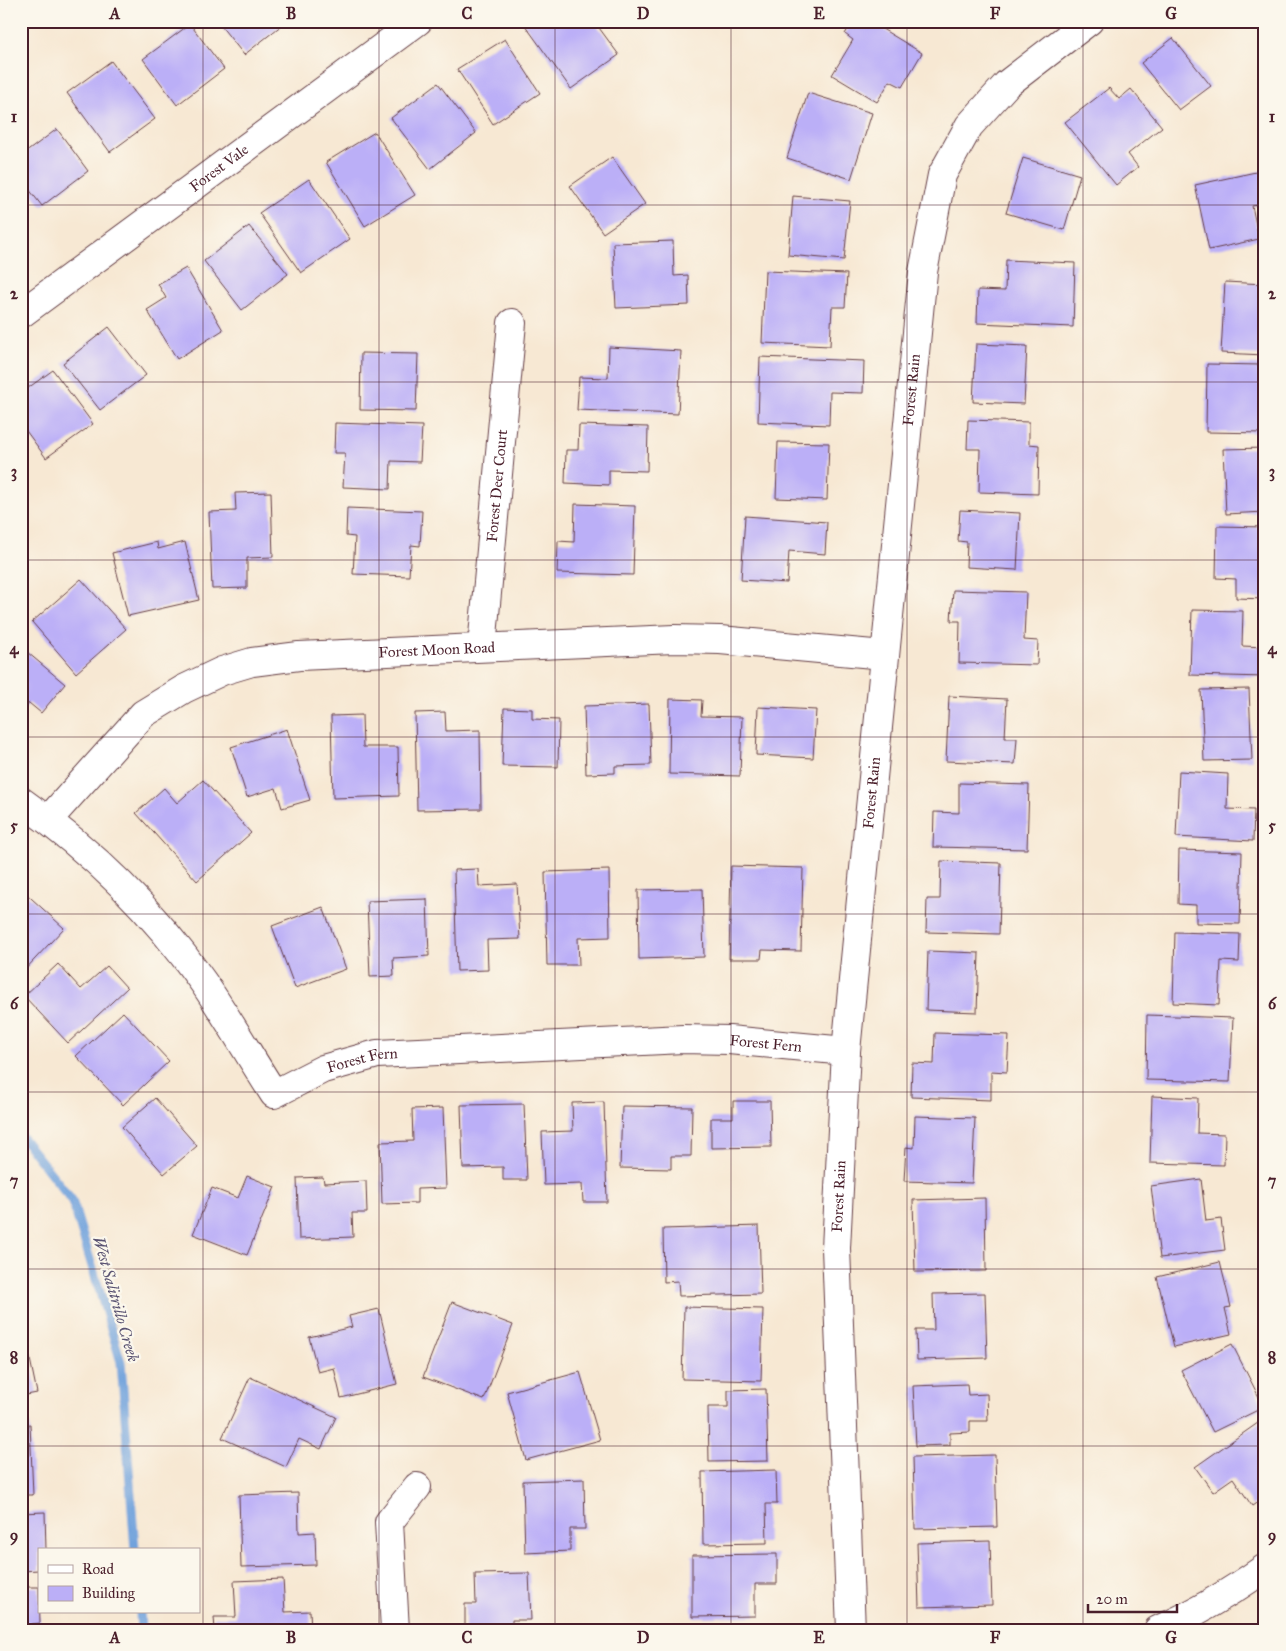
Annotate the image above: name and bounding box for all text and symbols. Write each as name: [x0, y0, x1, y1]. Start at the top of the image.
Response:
text: A: [109, 4, 121, 23]
text: B: [286, 4, 296, 23]
text: C: [462, 4, 473, 23]
text: D: [637, 4, 650, 23]
text: E: [813, 4, 825, 23]
text: F: [990, 4, 1001, 23]
text: G: [1165, 4, 1177, 23]
text: 1: [11, 107, 18, 126]
text: 1: [1269, 107, 1276, 126]
street label: Forest Vale: [186, 140, 252, 196]
text: 2: [10, 284, 19, 303]
text: 2: [1268, 284, 1277, 303]
street label: Forest Rain: [899, 353, 924, 427]
street label: Forest Deer Court: [483, 428, 511, 543]
text: 3: [11, 462, 17, 482]
text: 3: [1269, 462, 1275, 482]
street label: Forest Moon Road: [378, 638, 496, 661]
text: 4: [10, 639, 20, 659]
text: 4: [1268, 639, 1278, 659]
street label: Forest Rain: [859, 756, 884, 830]
text: 5: [10, 816, 18, 835]
text: 5: [1268, 816, 1276, 835]
text: 6: [10, 994, 19, 1013]
text: 6: [1268, 994, 1277, 1013]
street label: Forest Fern: [729, 1031, 803, 1056]
street label: Forest Fern: [325, 1044, 398, 1077]
street label: Forest Rain: [828, 1160, 849, 1233]
text: 7: [10, 1171, 19, 1190]
text: 7: [1268, 1171, 1277, 1190]
water label: West Salitrillo Creek: [89, 1234, 143, 1364]
text: 8: [10, 1348, 18, 1367]
text: 8: [1268, 1348, 1276, 1367]
text: 9: [10, 1526, 18, 1546]
text: 9: [1268, 1526, 1276, 1546]
legend: [38, 1548, 200, 1614]
text: Road: [82, 1560, 114, 1578]
scale bar: [1088, 1581, 1177, 1613]
text: Building: [82, 1584, 136, 1602]
text: 20 m: [1096, 1590, 1128, 1608]
text: A: [109, 1628, 121, 1647]
text: B: [286, 1628, 296, 1647]
text: C: [462, 1628, 473, 1647]
text: D: [637, 1628, 650, 1647]
text: E: [813, 1628, 825, 1647]
text: F: [990, 1628, 1001, 1647]
text: G: [1165, 1628, 1177, 1647]

